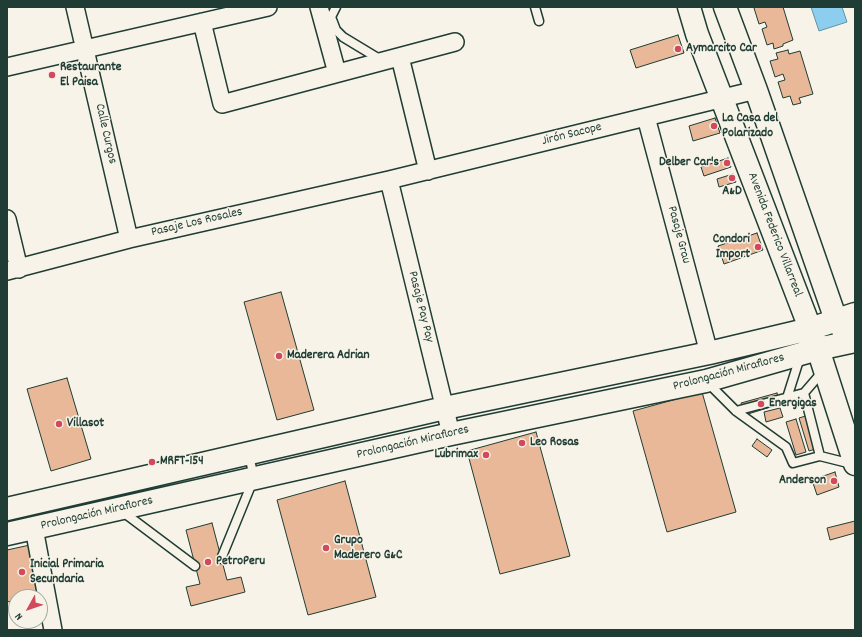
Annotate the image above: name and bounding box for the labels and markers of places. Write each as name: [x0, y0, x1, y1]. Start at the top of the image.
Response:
place label: Aymarcito Car: [686, 41, 757, 57]
marker: Aymarcito Car: [673, 44, 683, 54]
place label: Restaurante El Paisa: [60, 60, 121, 91]
marker: Restaurante El Paisa: [47, 70, 57, 80]
place label: La Casa del Polarizado: [722, 111, 778, 142]
marker: La Casa del Polarizado: [709, 121, 719, 131]
place label: Delber Car's: [659, 155, 719, 171]
marker: Delber Car's: [722, 158, 732, 168]
marker: A&D: [727, 173, 737, 183]
place label: A&D: [722, 184, 742, 200]
place label: Condori Import: [713, 232, 750, 263]
marker: Condori Import: [753, 242, 763, 252]
place label: Maderera Adrian: [287, 348, 369, 364]
marker: Maderera Adrian: [274, 351, 284, 361]
place label: Energigas: [769, 396, 817, 412]
marker: Energigas: [756, 399, 766, 409]
place label: Villasot: [67, 416, 104, 432]
marker: Villasot: [54, 419, 64, 429]
place label: Leo Rosas: [530, 435, 579, 451]
marker: Leo Rosas: [517, 438, 527, 448]
place label: Lubrimax: [434, 447, 478, 463]
marker: Lubrimax: [481, 450, 491, 460]
place label: MRFT-154: [160, 454, 204, 470]
marker: MRFT-154: [147, 457, 157, 467]
place label: Anderson: [779, 473, 826, 489]
marker: Anderson: [829, 476, 839, 486]
place label: Grupo Maderero G&C: [334, 533, 402, 564]
marker: Grupo Maderero G&C: [321, 543, 331, 553]
place label: PetroPeru: [216, 554, 265, 570]
place label: Inicial Primaria Secundaria: [30, 557, 104, 588]
marker: PetroPeru: [203, 557, 213, 567]
marker: Inicial Primaria Secundaria: [17, 567, 27, 577]

